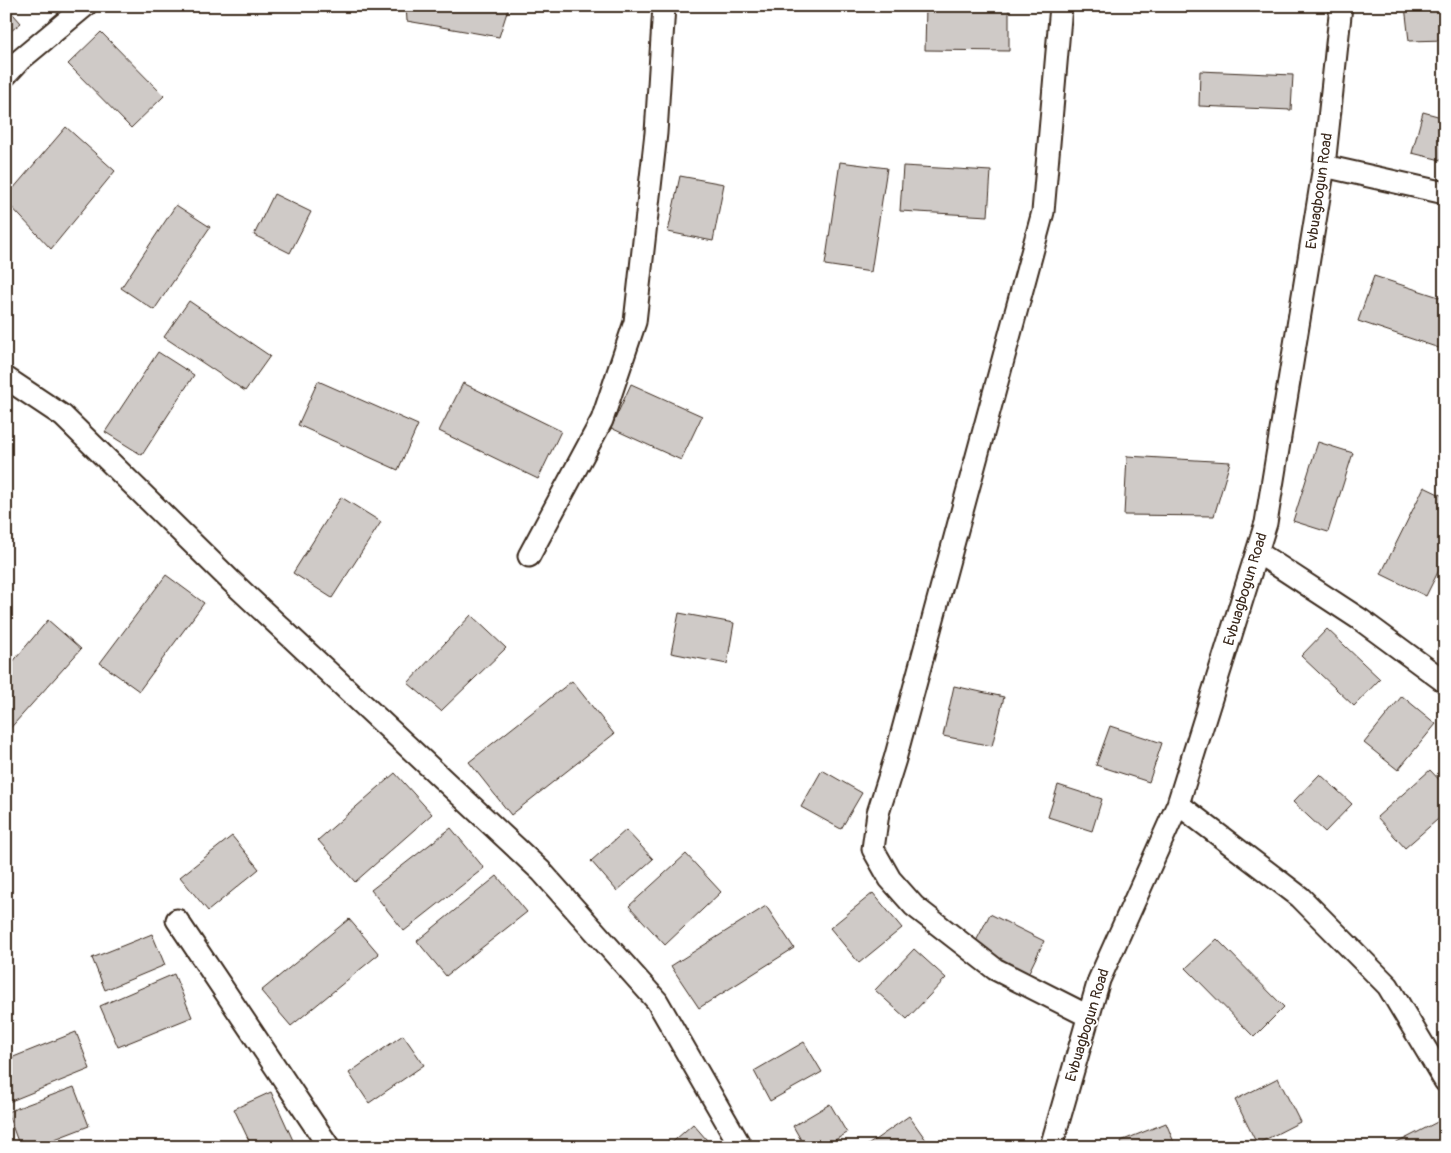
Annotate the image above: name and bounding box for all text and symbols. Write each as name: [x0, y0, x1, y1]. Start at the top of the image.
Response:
street label: Evbuagbogun Road: [1302, 132, 1337, 250]
street label: Evbuagbogun Road: [1219, 530, 1272, 648]
street label: Evbuagbogun Road: [1061, 966, 1114, 1084]

